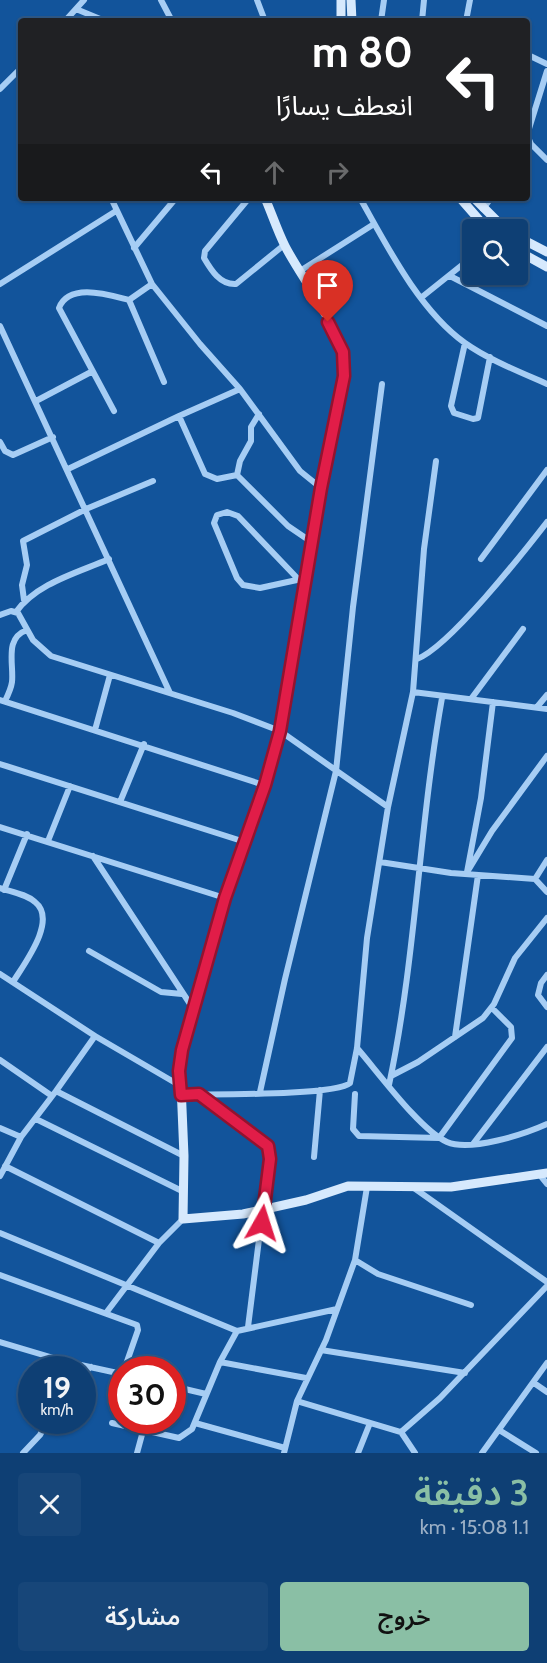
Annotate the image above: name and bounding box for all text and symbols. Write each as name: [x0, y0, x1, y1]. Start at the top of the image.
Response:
text: 80 m: [312, 26, 413, 78]
icon: left: [434, 42, 512, 120]
text: انعطف يسارًا: [276, 89, 413, 122]
icon: left: [195, 156, 228, 189]
icon: ahead: [258, 156, 291, 189]
icon: right: [321, 156, 354, 189]
map controls: [462, 219, 528, 285]
button: search: [462, 219, 528, 285]
pin: [302, 260, 353, 322]
icon: arrive: [311, 269, 344, 302]
position arrow: [230, 1191, 294, 1255]
speed limit sign: 30: [108, 1356, 186, 1434]
text: 19: [43, 1369, 71, 1406]
text: km/h: [41, 1401, 73, 1419]
text: 3 دقيقة: [414, 1470, 529, 1514]
button: close: [18, 1473, 81, 1536]
text: 1.1 km · 15:08: [420, 1515, 529, 1539]
button: مشاركة: [18, 1582, 268, 1651]
button: خروج: [280, 1582, 529, 1651]

